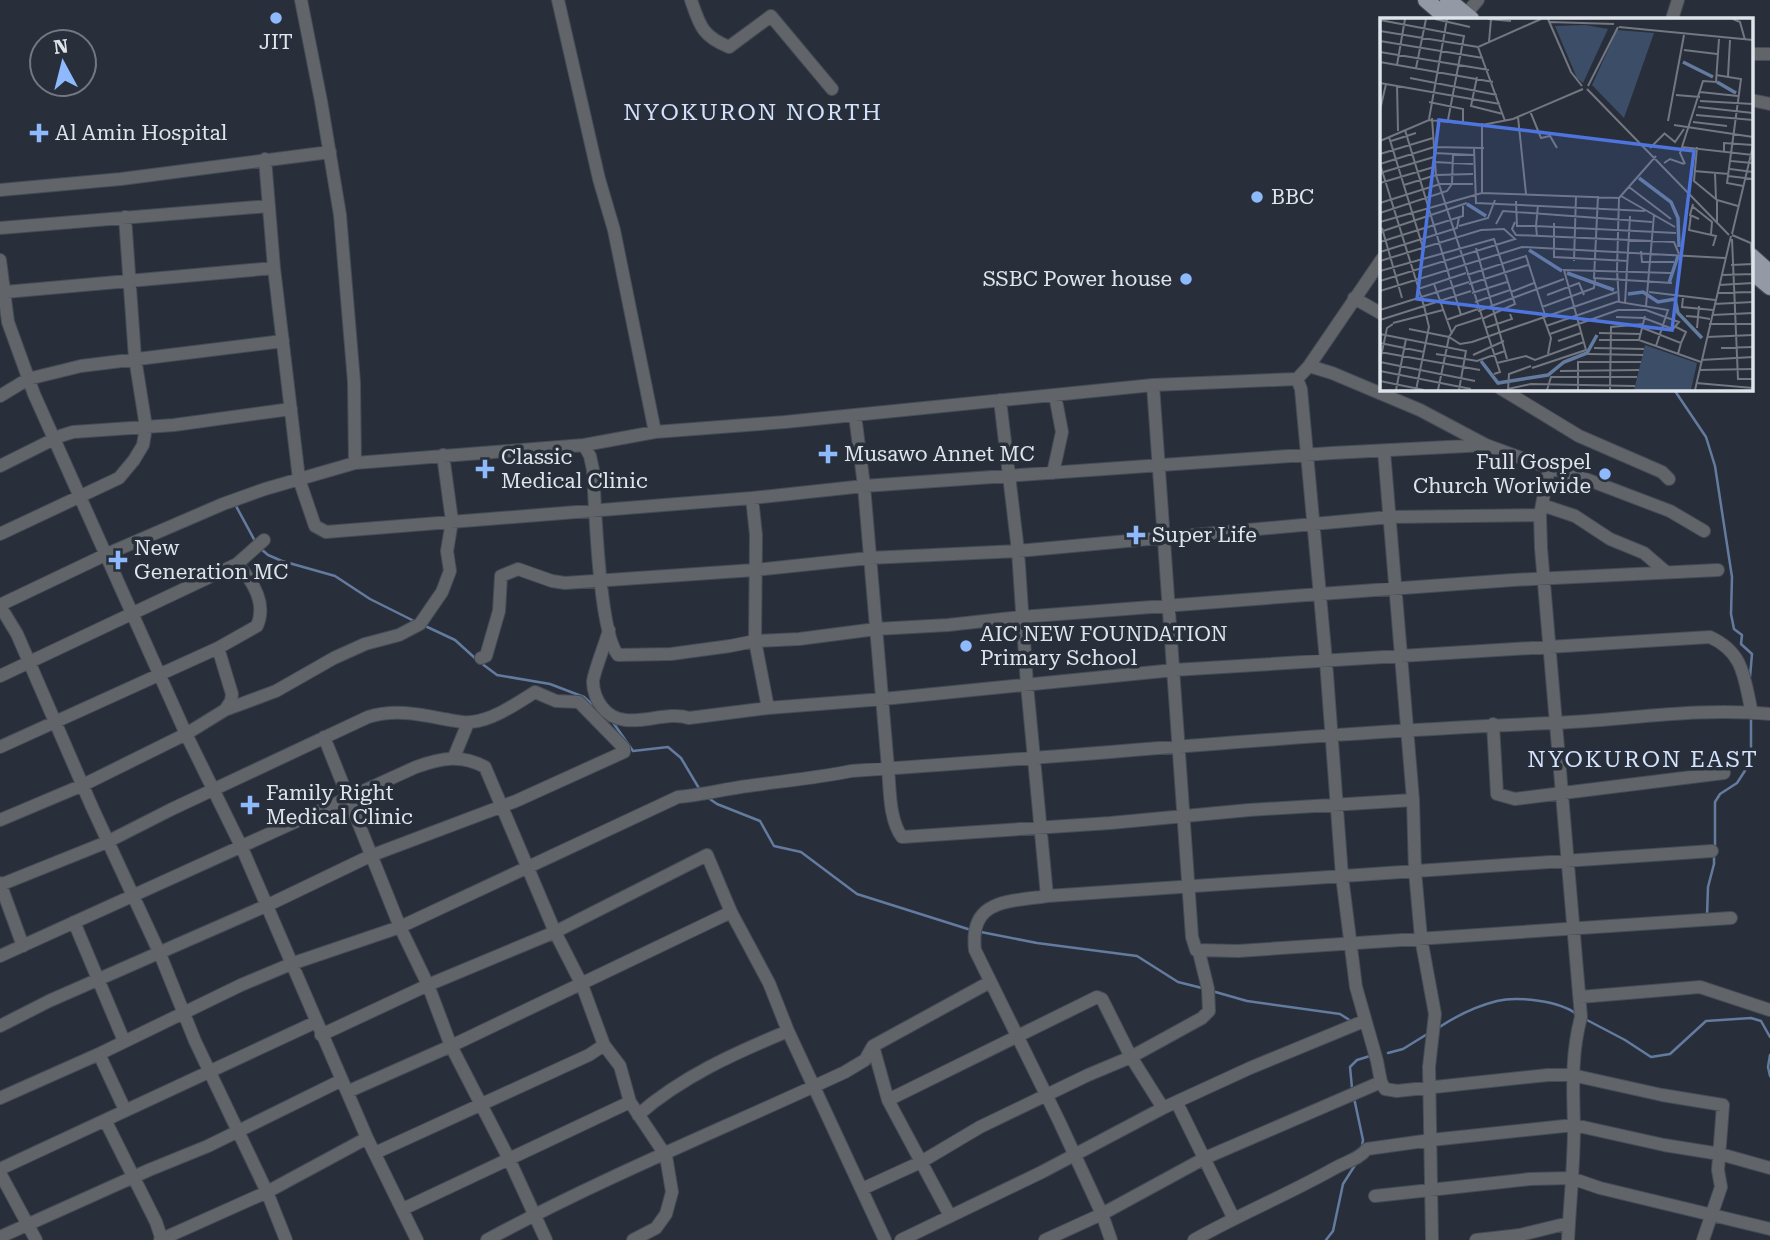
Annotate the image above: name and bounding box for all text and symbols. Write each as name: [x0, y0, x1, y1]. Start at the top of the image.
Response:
marker: JIT: [268, 10, 284, 26]
inset map: [1380, 18, 1752, 390]
north arrow: [28, 28, 98, 98]
place label: JIT: [259, 30, 293, 54]
text: N: [52, 34, 70, 59]
district label: NYOKURON NORTH: [623, 99, 883, 126]
place label: Al Amin Hospital: [55, 121, 228, 145]
marker: Al Amin Hospital: [29, 123, 49, 143]
place label: BBC: [1271, 185, 1314, 209]
marker: BBC: [1249, 189, 1265, 205]
place label: SSBC Power house: [983, 267, 1172, 291]
marker: SSBC Power house: [1178, 271, 1194, 287]
place label: Musawo Annet MC: [844, 442, 1035, 466]
marker: Musawo Annet MC: [818, 444, 838, 464]
place label: Classic Medical Clinic: [501, 445, 648, 493]
place label: Full Gospel Church Worlwide: [1413, 450, 1592, 498]
marker: Classic Medical Clinic: [475, 459, 495, 479]
marker: Full Gospel Church Worlwide: [1597, 466, 1613, 482]
place label: Super Life: [1152, 523, 1257, 547]
marker: Super Life: [1126, 525, 1146, 545]
place label: New Generation MC: [134, 536, 288, 584]
marker: New Generation MC: [108, 550, 128, 570]
place label: AIC NEW FOUNDATION Primary School: [980, 622, 1228, 670]
marker: AIC NEW FOUNDATION Primary School: [958, 638, 974, 654]
district label: NYOKURON EAST: [1527, 746, 1759, 773]
place label: Family Right Medical Clinic: [266, 781, 413, 829]
marker: Family Right Medical Clinic: [240, 795, 260, 815]

